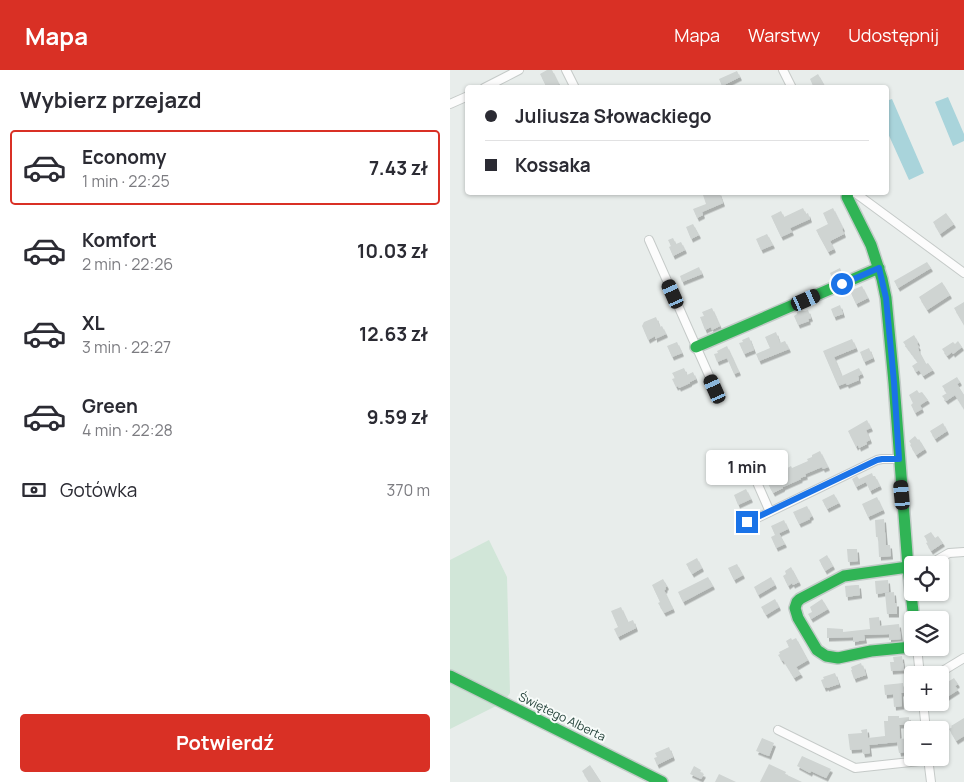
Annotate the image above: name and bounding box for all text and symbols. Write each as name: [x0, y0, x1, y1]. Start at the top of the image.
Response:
text: Mapa: [25, 19, 88, 52]
text: Mapa: [674, 23, 720, 47]
text: Warstwy: [748, 23, 820, 47]
text: Udostępnij: [848, 23, 939, 47]
text: Wybierz przejazd: [20, 85, 202, 115]
text: Juliusza Słowackiego: [515, 103, 712, 129]
text: Economy: [82, 144, 166, 170]
icon: car: [22, 145, 67, 190]
text: Kossaka: [515, 152, 591, 178]
text: 7.43 zł: [369, 155, 428, 181]
text: 1 min · 22:25: [82, 170, 170, 192]
text: Komfort: [82, 227, 157, 253]
icon: car: [22, 228, 67, 273]
text: 10.03 zł: [357, 238, 428, 264]
text: 2 min · 22:26: [82, 253, 173, 275]
route start: [831, 273, 853, 295]
car: [660, 277, 685, 311]
car: [789, 287, 822, 313]
text: XL: [82, 310, 105, 336]
icon: car: [22, 311, 67, 356]
text: 12.63 zł: [359, 321, 428, 347]
text: 3 min · 22:27: [82, 336, 171, 358]
car: [702, 372, 727, 406]
text: Green: [82, 393, 138, 419]
icon: car: [22, 394, 67, 439]
text: 9.59 zł: [367, 404, 428, 430]
text: 4 min · 22:28: [82, 419, 173, 441]
callout: 1 min: [706, 450, 788, 484]
text: 1 min: [727, 456, 767, 478]
icon: cash: [20, 476, 48, 504]
text: Gotówka: [60, 477, 137, 503]
text: 370 m: [387, 479, 430, 501]
car: [893, 479, 910, 511]
route end: [736, 511, 758, 533]
map controls: [904, 556, 949, 766]
button: locate: [904, 556, 949, 601]
button: layers: [904, 611, 949, 656]
button: +: [904, 666, 949, 711]
street label: Świętego Alberta: [516, 688, 609, 745]
button: Potwierdź: [20, 714, 430, 772]
button: −: [904, 721, 949, 766]

